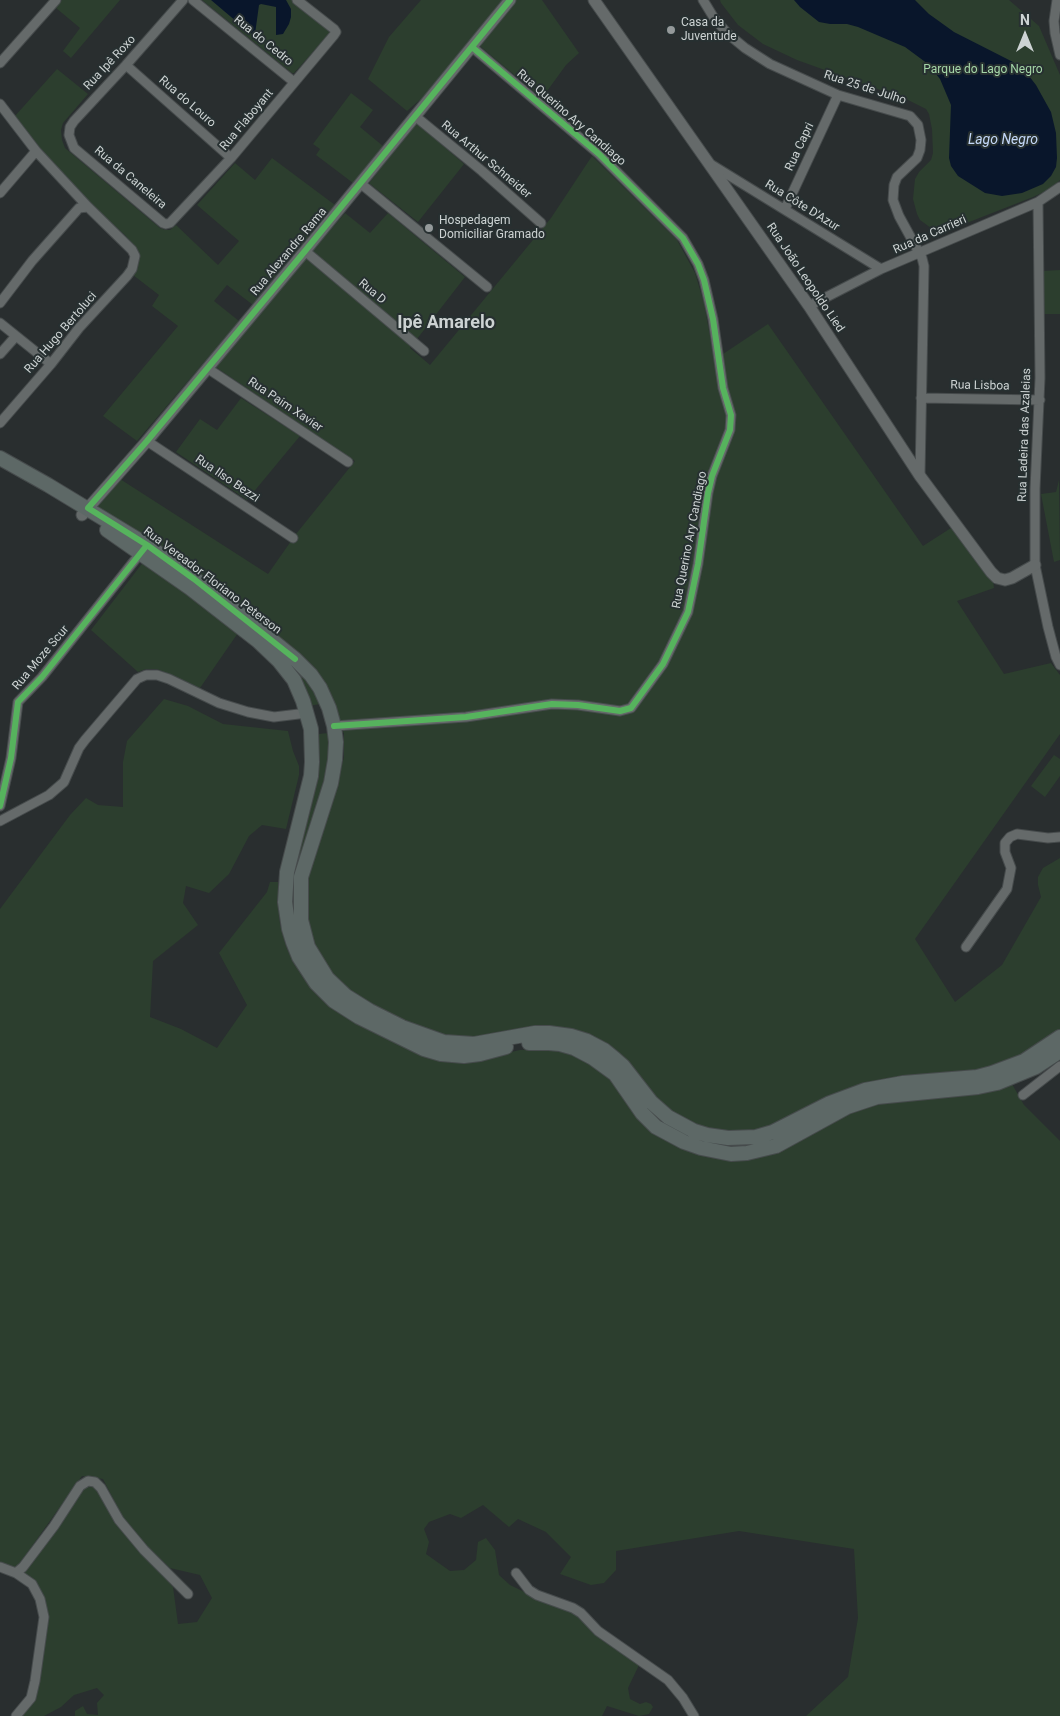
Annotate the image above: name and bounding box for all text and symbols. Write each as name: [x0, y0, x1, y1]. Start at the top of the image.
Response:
north arrow: [1000, 10, 1050, 60]
text: N: [1020, 12, 1030, 28]
street label: Rua do Cedro: [231, 13, 295, 69]
place label: Casa da Juventude: [681, 16, 737, 44]
marker: Casa da Juventude: [665, 24, 677, 36]
street label: Rua Ipê Roxo: [81, 33, 139, 93]
park label: Parque do Lago Negro: [923, 63, 1043, 77]
street label: Rua Querino Ary Candiago: [514, 67, 628, 169]
street label: Rua 25 de Julho: [822, 68, 908, 108]
street label: Rua do Louro: [156, 73, 218, 131]
street label: Rua Flaboyant: [217, 86, 277, 154]
street label: Rua Arthur Schneider: [438, 118, 534, 202]
street label: Rua Capri: [783, 121, 817, 173]
water label: Lago Negro: [968, 132, 1038, 148]
street label: Rua da Caneleira: [91, 144, 169, 212]
street label: Rua Côte D'Azur: [762, 177, 842, 235]
street label: Rua Alexandre Rama: [248, 205, 330, 299]
street label: Rua da Carrieri: [891, 212, 969, 258]
place label: Hospedagem Domiciliar Gramado: [439, 214, 545, 242]
street label: Rua João Leopoldo Lied: [763, 221, 847, 335]
marker: Hospedagem Domiciliar Gramado: [423, 222, 435, 234]
street label: Rua D: [355, 276, 389, 308]
street label: Rua Hugo Bertoluci: [22, 289, 100, 377]
district label: Ipê Amarelo: [397, 312, 495, 334]
street label: Rua Ladeira das Azaleias: [1015, 368, 1035, 502]
street label: Rua Paim Xavier: [245, 375, 325, 435]
street label: Rua Lisboa: [950, 378, 1010, 394]
street label: Rua Ilso Bezzi: [192, 452, 262, 506]
street label: Rua Querino Ary Candiago: [670, 470, 710, 610]
street label: Rua Vereador Floriano Peterson: [140, 524, 284, 638]
street label: Rua Moze Scur: [10, 623, 72, 693]

